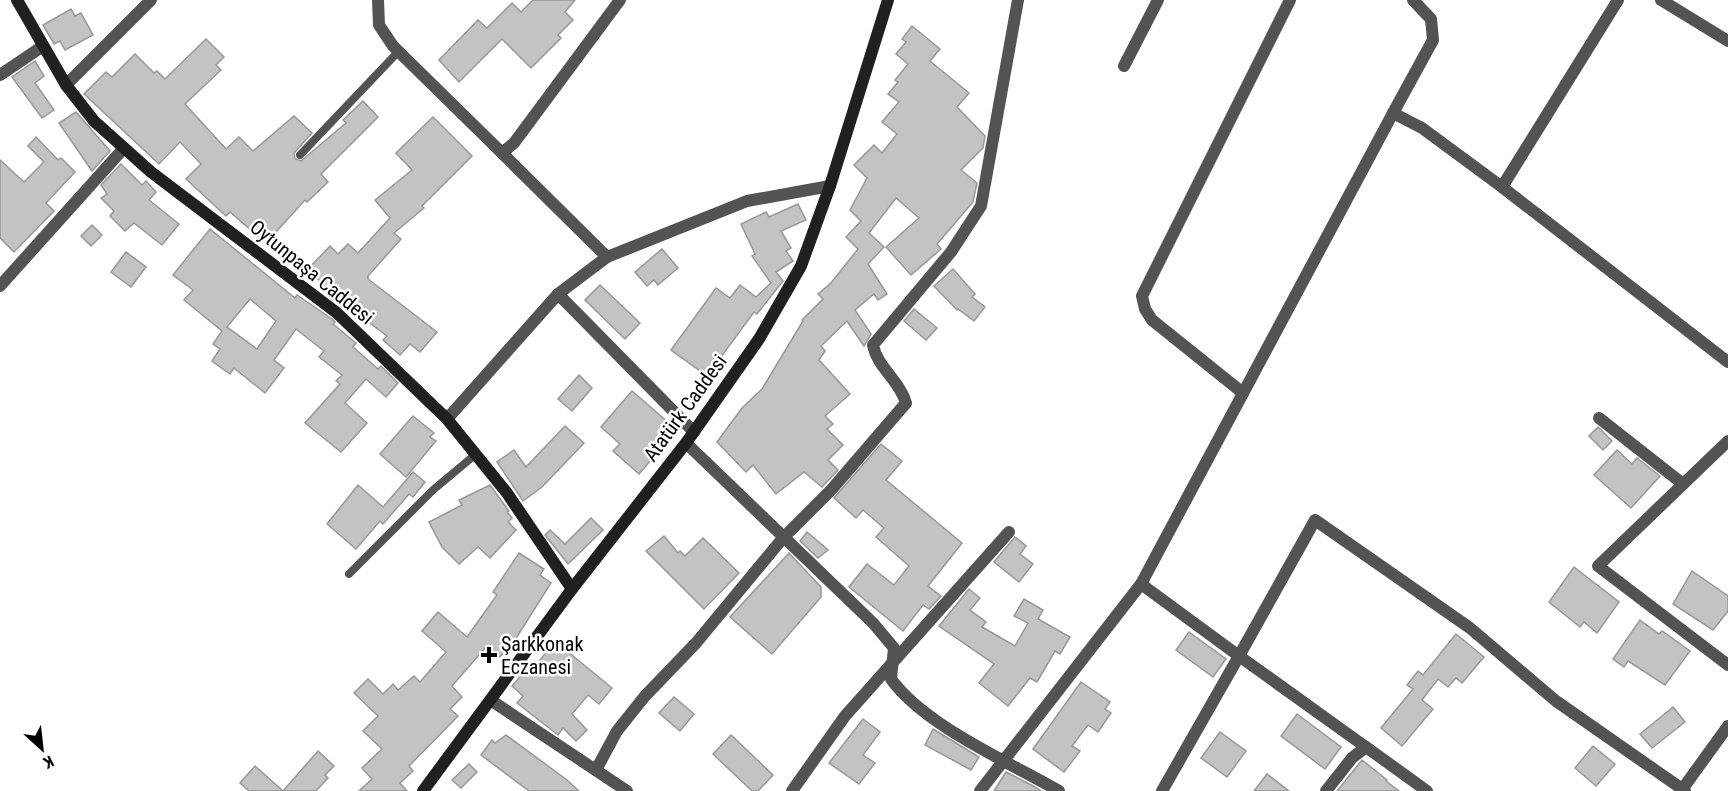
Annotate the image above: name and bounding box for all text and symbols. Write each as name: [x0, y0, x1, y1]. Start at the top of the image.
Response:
street label: Oytunpaşa Caddesi: [245, 215, 379, 329]
street label: Atatürk Caddesi: [638, 350, 732, 466]
place label: Şarkkonak Eczanesi: [501, 632, 583, 679]
marker: Şarkkonak Eczanesi: [482, 648, 496, 662]
north arrow: [12, 719, 72, 779]
text: K: [40, 751, 57, 772]

